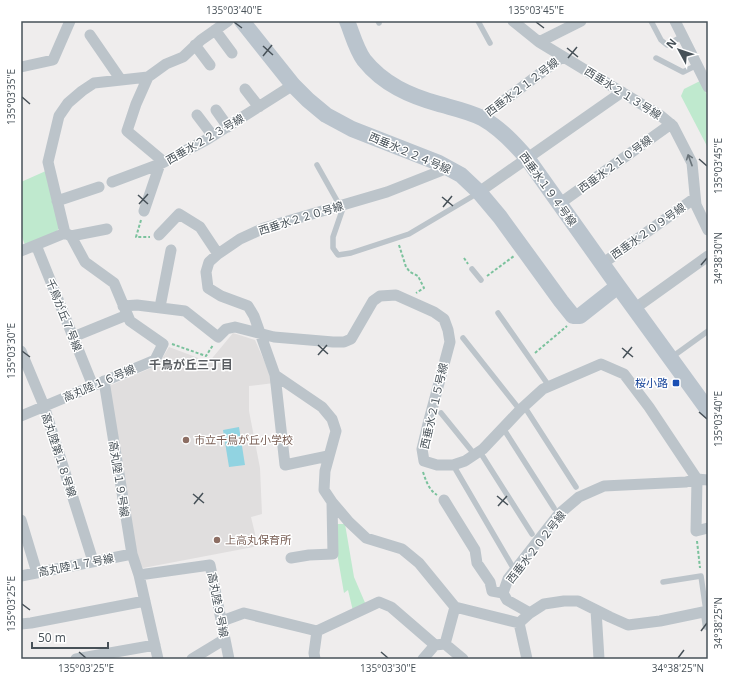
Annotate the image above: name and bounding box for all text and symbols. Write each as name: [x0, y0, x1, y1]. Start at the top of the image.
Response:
text: 135°03'40"E: [206, 3, 262, 17]
text: 135°03'45"E: [508, 3, 564, 17]
north arrow: [659, 30, 699, 70]
text: N: [662, 35, 680, 52]
street label: 西垂水２１２号線: [482, 54, 561, 119]
street label: 西垂水２１３号線: [582, 63, 665, 122]
text: 135°03'35"E: [4, 69, 18, 125]
street label: 西垂水２２３号線: [163, 110, 247, 167]
street label: 西垂水２２４号線: [367, 128, 454, 177]
street label: 西垂水２１０号線: [575, 132, 655, 196]
text: 135°03'45"E: [711, 138, 725, 194]
street label: 西垂水１９４号線: [516, 149, 580, 229]
one-way arrow: [685, 155, 693, 167]
street label: 西垂水２２０号線: [257, 197, 345, 238]
street label: 西垂水２０９号線: [607, 199, 688, 262]
text: 34°38'30"N: [711, 232, 725, 284]
street label: 千鳥が丘７号線: [43, 276, 86, 353]
text: 135°03'30"E: [4, 323, 18, 379]
district label: 千鳥が丘三丁目: [149, 356, 233, 373]
street label: 高丸陸１６号線: [60, 361, 137, 404]
street label: 西垂水２１５号線: [416, 361, 451, 450]
place label: 桜小路: [635, 375, 668, 390]
marker: 桜小路: [671, 378, 681, 388]
text: 135°03'40"E: [711, 391, 725, 447]
street label: 高丸陸第１８号線: [39, 411, 80, 499]
place label: 市立千鳥が丘小学校: [194, 432, 293, 447]
marker: 市立千鳥が丘小学校: [181, 435, 191, 445]
street label: 高丸陸１９号線: [106, 440, 133, 518]
street label: 西垂水２０２号線: [503, 507, 569, 586]
place label: 上高丸保育所: [225, 532, 292, 547]
marker: 上高丸保育所: [212, 535, 222, 545]
street label: 高丸陸１７号線: [37, 550, 115, 579]
street label: 高丸陸９号線: [205, 571, 232, 639]
text: 135°03'25"E: [4, 576, 18, 632]
text: 34°38'25"N: [711, 597, 725, 649]
scale bar: [32, 624, 108, 650]
text: 50 m: [38, 629, 66, 646]
text: 135°03'25"E: [58, 661, 114, 675]
text: 135°03'30"E: [360, 661, 416, 675]
text: 34°38'25"N: [652, 661, 704, 675]

